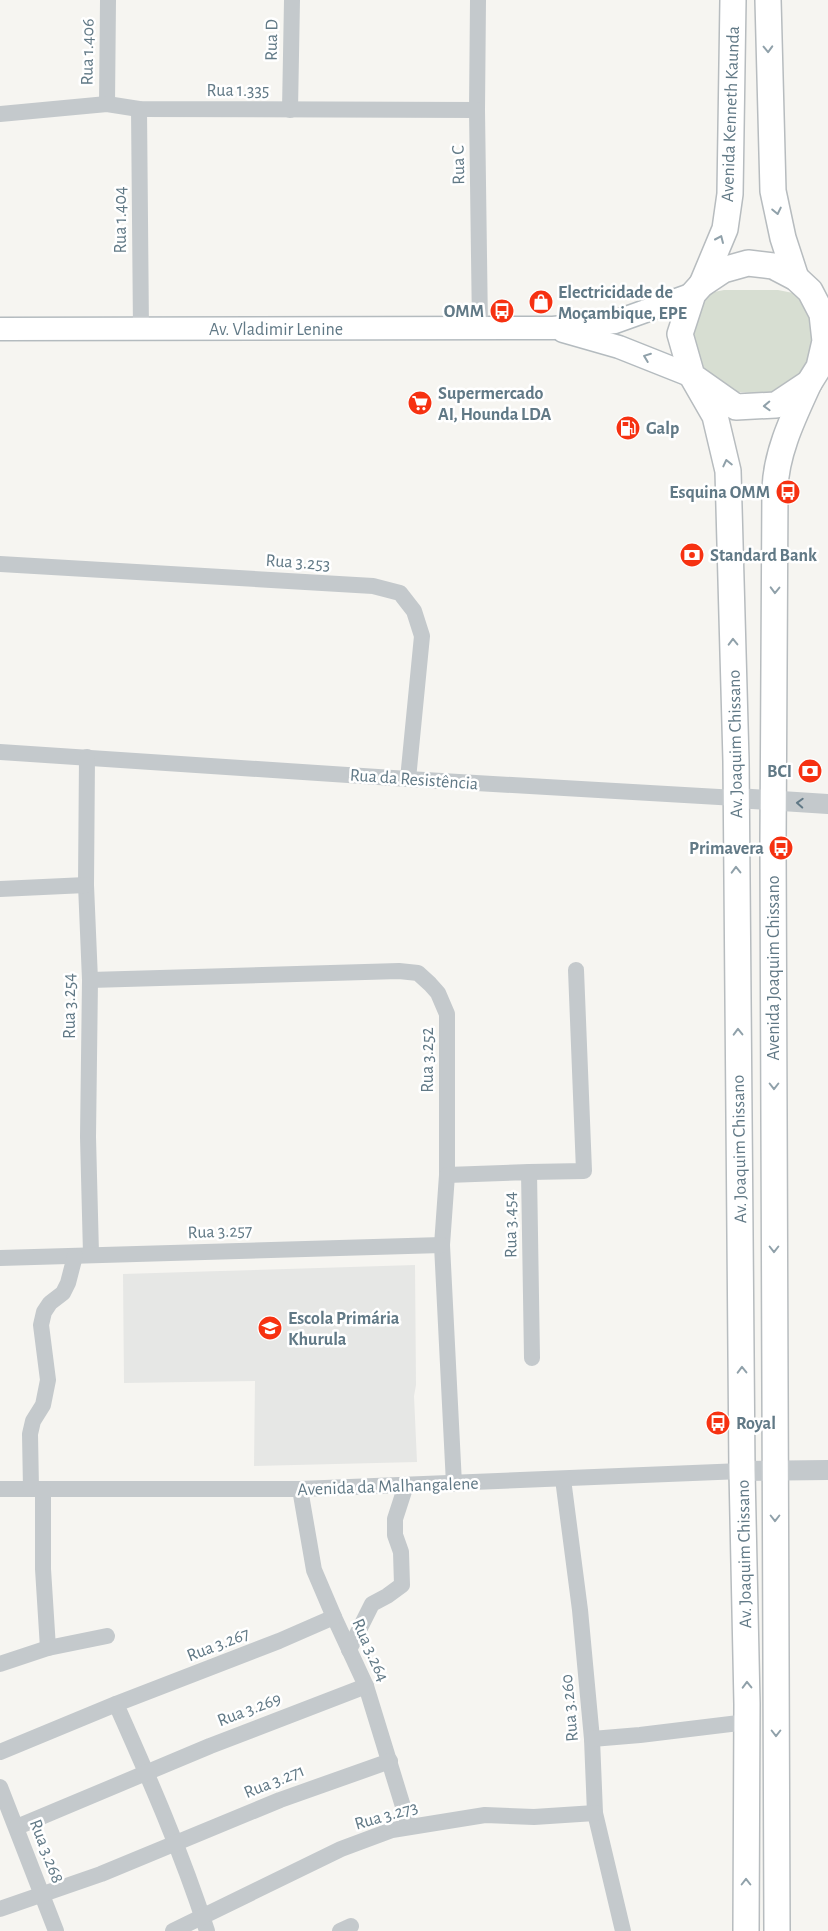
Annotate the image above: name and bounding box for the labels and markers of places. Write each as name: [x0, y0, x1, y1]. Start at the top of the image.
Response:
place label: Electricidade de Moçambique, EPE: [558, 284, 687, 323]
shop icon: Electricidade de Moçambique, EPE: [528, 289, 554, 315]
bus stop icon: OMM: [489, 298, 515, 324]
place label: OMM: [444, 303, 484, 321]
place label: Supermercado AI, Hounda LDA: [438, 385, 551, 424]
supermarket icon: Supermercado AI, Hounda LDA: [407, 390, 433, 416]
fuel station icon: Galp: [615, 415, 641, 441]
place label: Galp: [646, 420, 679, 438]
bus stop icon: Esquina OMM: [775, 479, 801, 505]
place label: Esquina OMM: [669, 484, 770, 502]
bank icon: Standard Bank: [679, 542, 705, 568]
place label: Standard Bank: [710, 547, 817, 565]
bank icon: BCI: [797, 758, 823, 784]
place label: BCI: [767, 763, 792, 781]
bus stop icon: Primavera: [768, 835, 794, 861]
place label: Primavera: [689, 840, 764, 858]
place label: Escola Primária Khurula: [288, 1310, 400, 1349]
school or university icon: Escola Primária Khurula: [257, 1315, 283, 1341]
bus stop icon: Royal: [705, 1410, 731, 1436]
place label: Royal: [736, 1415, 776, 1433]

